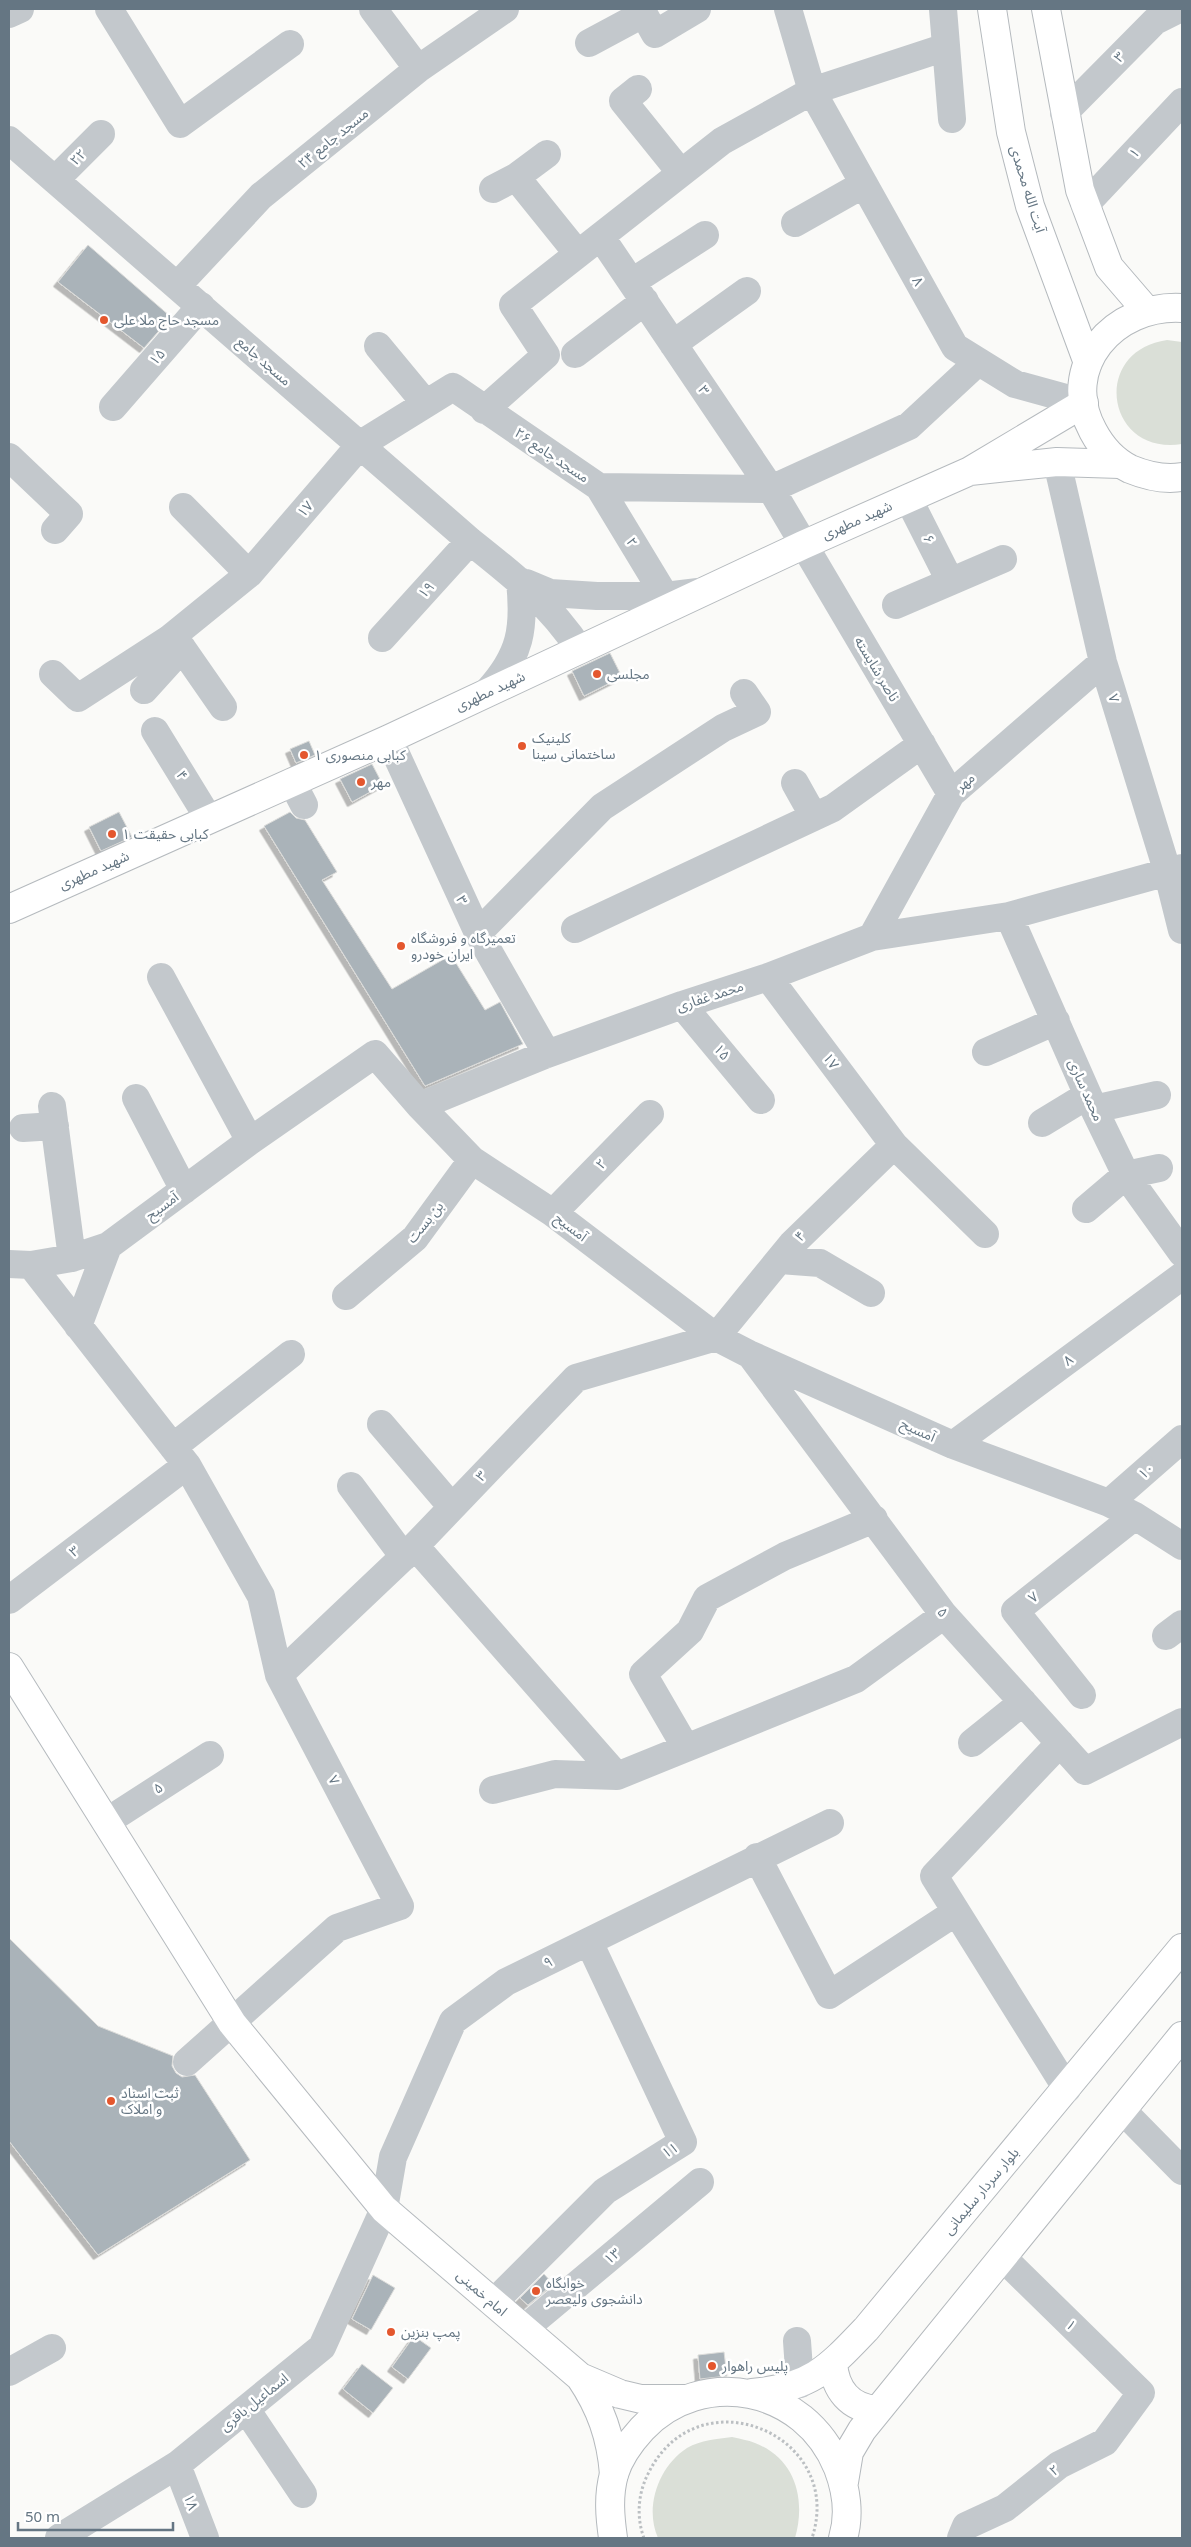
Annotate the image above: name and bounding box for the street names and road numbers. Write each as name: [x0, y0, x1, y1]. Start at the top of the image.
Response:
street label: ۳: [1109, 47, 1128, 66]
street label: ۲۴ مسجد جامع: [293, 103, 373, 174]
street label: آیت الله محمدی: [1006, 143, 1051, 236]
street label: ۱: [1124, 143, 1143, 162]
street label: ۲۲: [65, 144, 90, 169]
street label: ۸: [908, 273, 929, 289]
street label: مسجد جامع: [232, 332, 296, 391]
street label: ۱۵: [144, 344, 169, 369]
street label: ۳: [694, 381, 715, 398]
street label: ۲۶ مسجد جامع: [510, 423, 593, 488]
street label: ۱۷: [292, 496, 317, 521]
street label: شهید مطهری: [819, 496, 895, 543]
street label: ۶: [919, 531, 940, 547]
street label: ۲: [622, 533, 643, 550]
street label: ۱۹: [413, 577, 438, 602]
street label: ناصر شایسته: [851, 633, 904, 705]
street label: شهید مطهری: [452, 666, 528, 715]
street label: ۷: [1104, 691, 1125, 704]
street label: ۴: [172, 766, 193, 783]
street label: مهر: [950, 768, 978, 796]
street label: شهید مطهری: [56, 846, 132, 893]
street label: ۳: [452, 892, 473, 907]
street label: محمد غفاری: [674, 976, 746, 1015]
street label: ۱۵: [710, 1039, 735, 1064]
street label: ۱۷: [819, 1049, 844, 1073]
street label: محمد ساری: [1064, 1056, 1109, 1124]
street label: ۲: [591, 1154, 610, 1173]
street label: آمسیح: [141, 1186, 184, 1226]
street label: بن بست: [402, 1197, 447, 1247]
street label: آمسیح: [550, 1208, 592, 1247]
street label: ۴: [790, 1226, 809, 1245]
street label: ۸: [1059, 1350, 1077, 1370]
street label: آمسیح: [897, 1413, 940, 1448]
street label: ۱۰: [1133, 1458, 1158, 1483]
street label: ۳: [471, 1466, 490, 1485]
street label: ۳: [65, 1541, 83, 1561]
street label: ۷: [1024, 1587, 1042, 1607]
street label: ۵: [933, 1603, 953, 1621]
street label: ۷: [324, 1772, 345, 1788]
street label: ۵: [149, 1777, 166, 1798]
street label: ۹: [540, 1951, 555, 1972]
street label: ۱۱: [658, 2137, 682, 2162]
street label: بلوار سردار سلیمانی: [939, 2143, 1023, 2238]
street label: ۱۳: [599, 2243, 624, 2268]
street label: امام خمینی: [451, 2265, 512, 2322]
street label: ۱: [1062, 2315, 1081, 2334]
street label: اسماعیل باقری: [215, 2368, 292, 2435]
street label: ۲: [1045, 2460, 1063, 2480]
street label: ۱۸: [180, 2491, 203, 2513]

